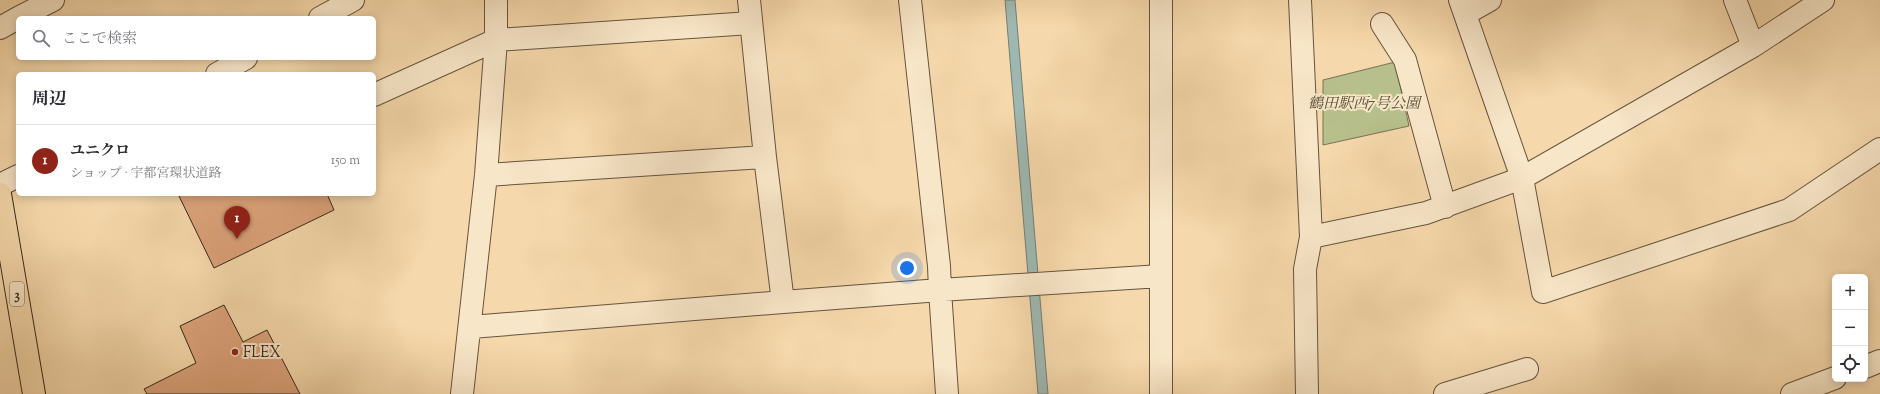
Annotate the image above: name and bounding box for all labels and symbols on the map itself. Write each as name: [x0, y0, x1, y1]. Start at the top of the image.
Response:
park label: 鶴田駅西7号公園: [1308, 94, 1423, 115]
pin: 1: [224, 206, 250, 239]
your location: [897, 258, 917, 278]
road number: 3: [10, 282, 24, 306]
place label: FLEX: [243, 343, 281, 364]
marker: FLEX: [230, 347, 240, 357]

